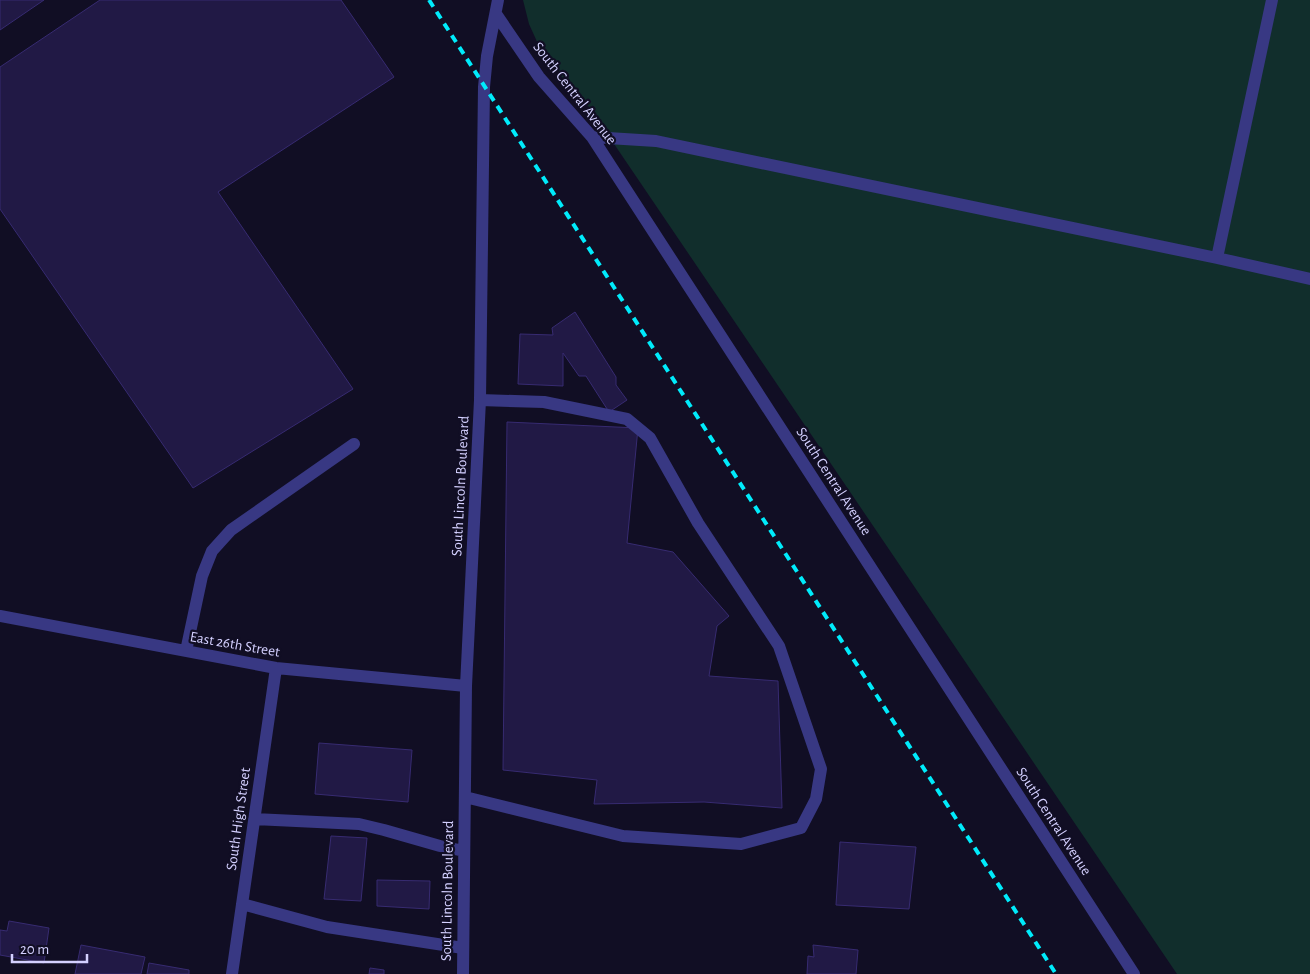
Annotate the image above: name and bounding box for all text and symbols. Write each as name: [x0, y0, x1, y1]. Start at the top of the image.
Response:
street label: South Central Avenue: [530, 39, 619, 147]
street label: South Lincoln Boulevard: [449, 415, 472, 557]
street label: South Central Avenue: [793, 425, 874, 538]
street label: East 26th Street: [189, 629, 281, 660]
street label: South Central Avenue: [1013, 765, 1094, 878]
street label: South High Street: [224, 767, 253, 871]
street label: South Lincoln Boulevard: [439, 820, 456, 961]
scale bar: [12, 932, 88, 964]
text: 20 m: [20, 942, 49, 957]

